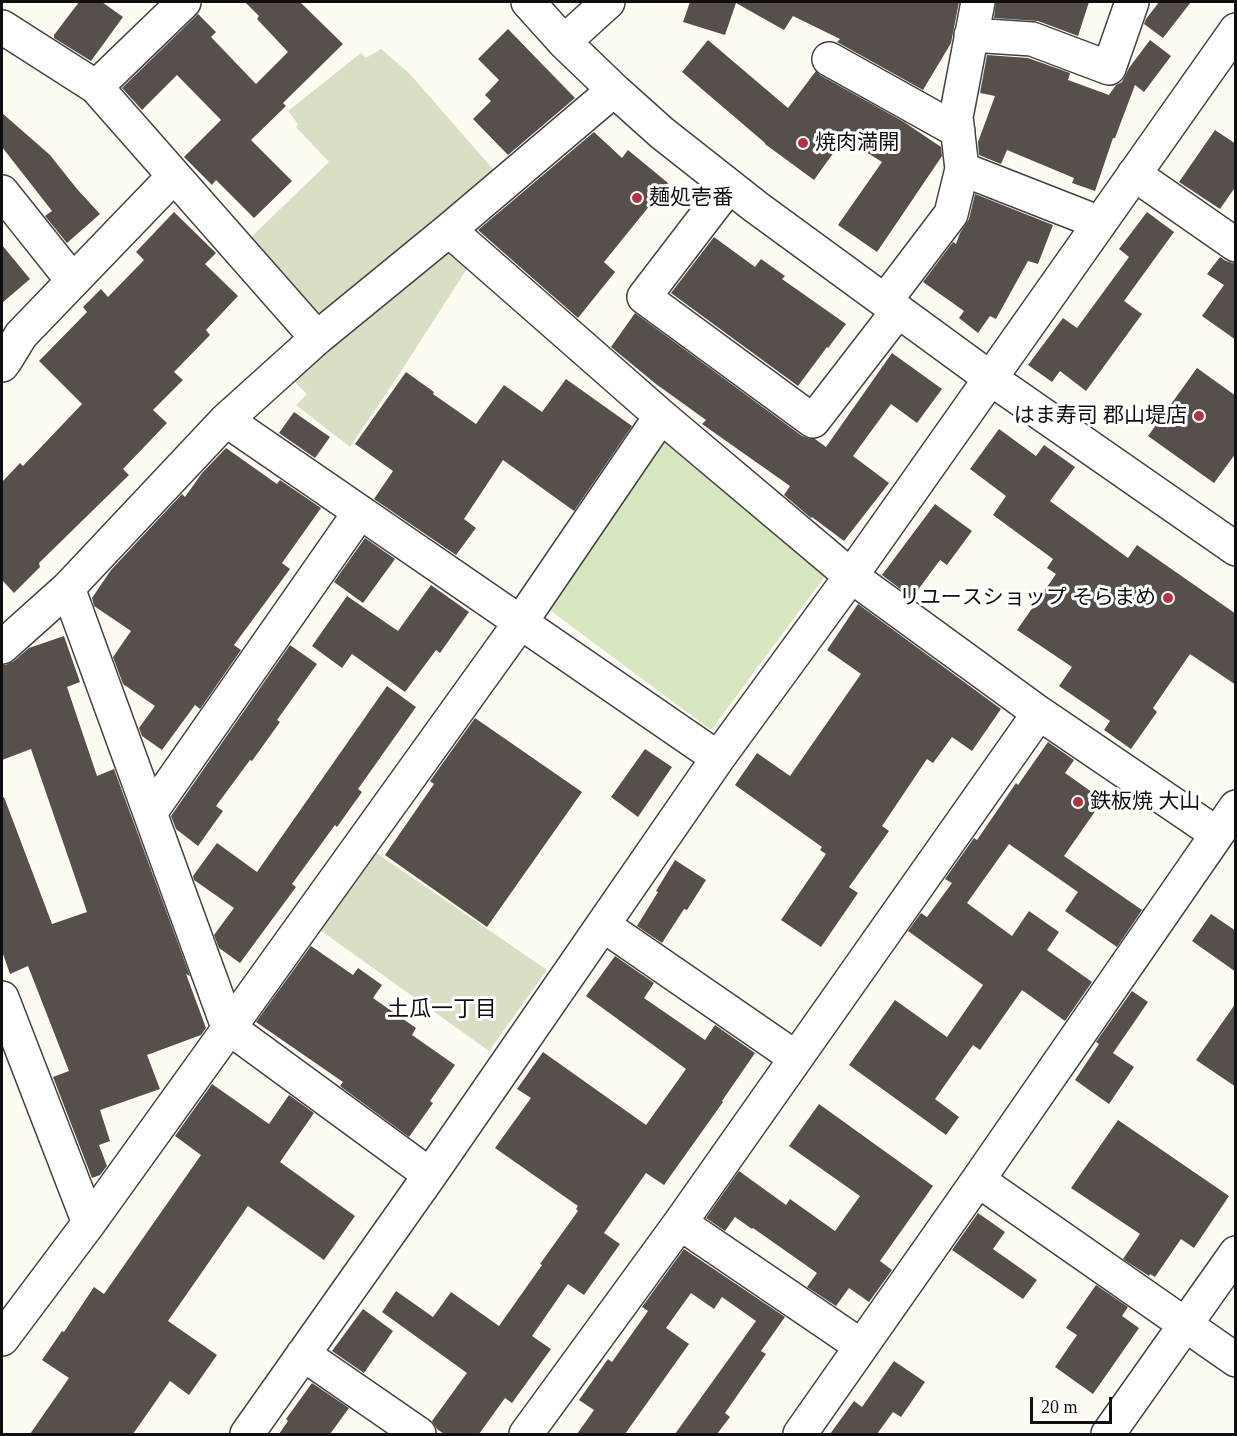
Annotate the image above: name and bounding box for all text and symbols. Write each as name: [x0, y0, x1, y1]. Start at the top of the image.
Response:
place label: 焼肉満開: [815, 130, 899, 156]
marker: 焼肉満開: [796, 136, 810, 150]
place label: 麺処壱番: [649, 185, 733, 211]
marker: 麺処壱番: [630, 191, 644, 205]
place label: はま寿司 郡山堤店: [1014, 403, 1187, 429]
marker: はま寿司 郡山堤店: [1192, 409, 1206, 423]
place label: リユースショップ そらまめ: [899, 585, 1156, 611]
marker: リユースショップ そらまめ: [1161, 591, 1175, 605]
place label: 鉄板焼 大山: [1090, 789, 1200, 815]
marker: 鉄板焼 大山: [1071, 795, 1085, 809]
district label: 土瓜一丁目: [387, 997, 497, 1023]
scale bar: [1033, 1385, 1116, 1423]
text: 20 m: [1041, 1397, 1078, 1417]

